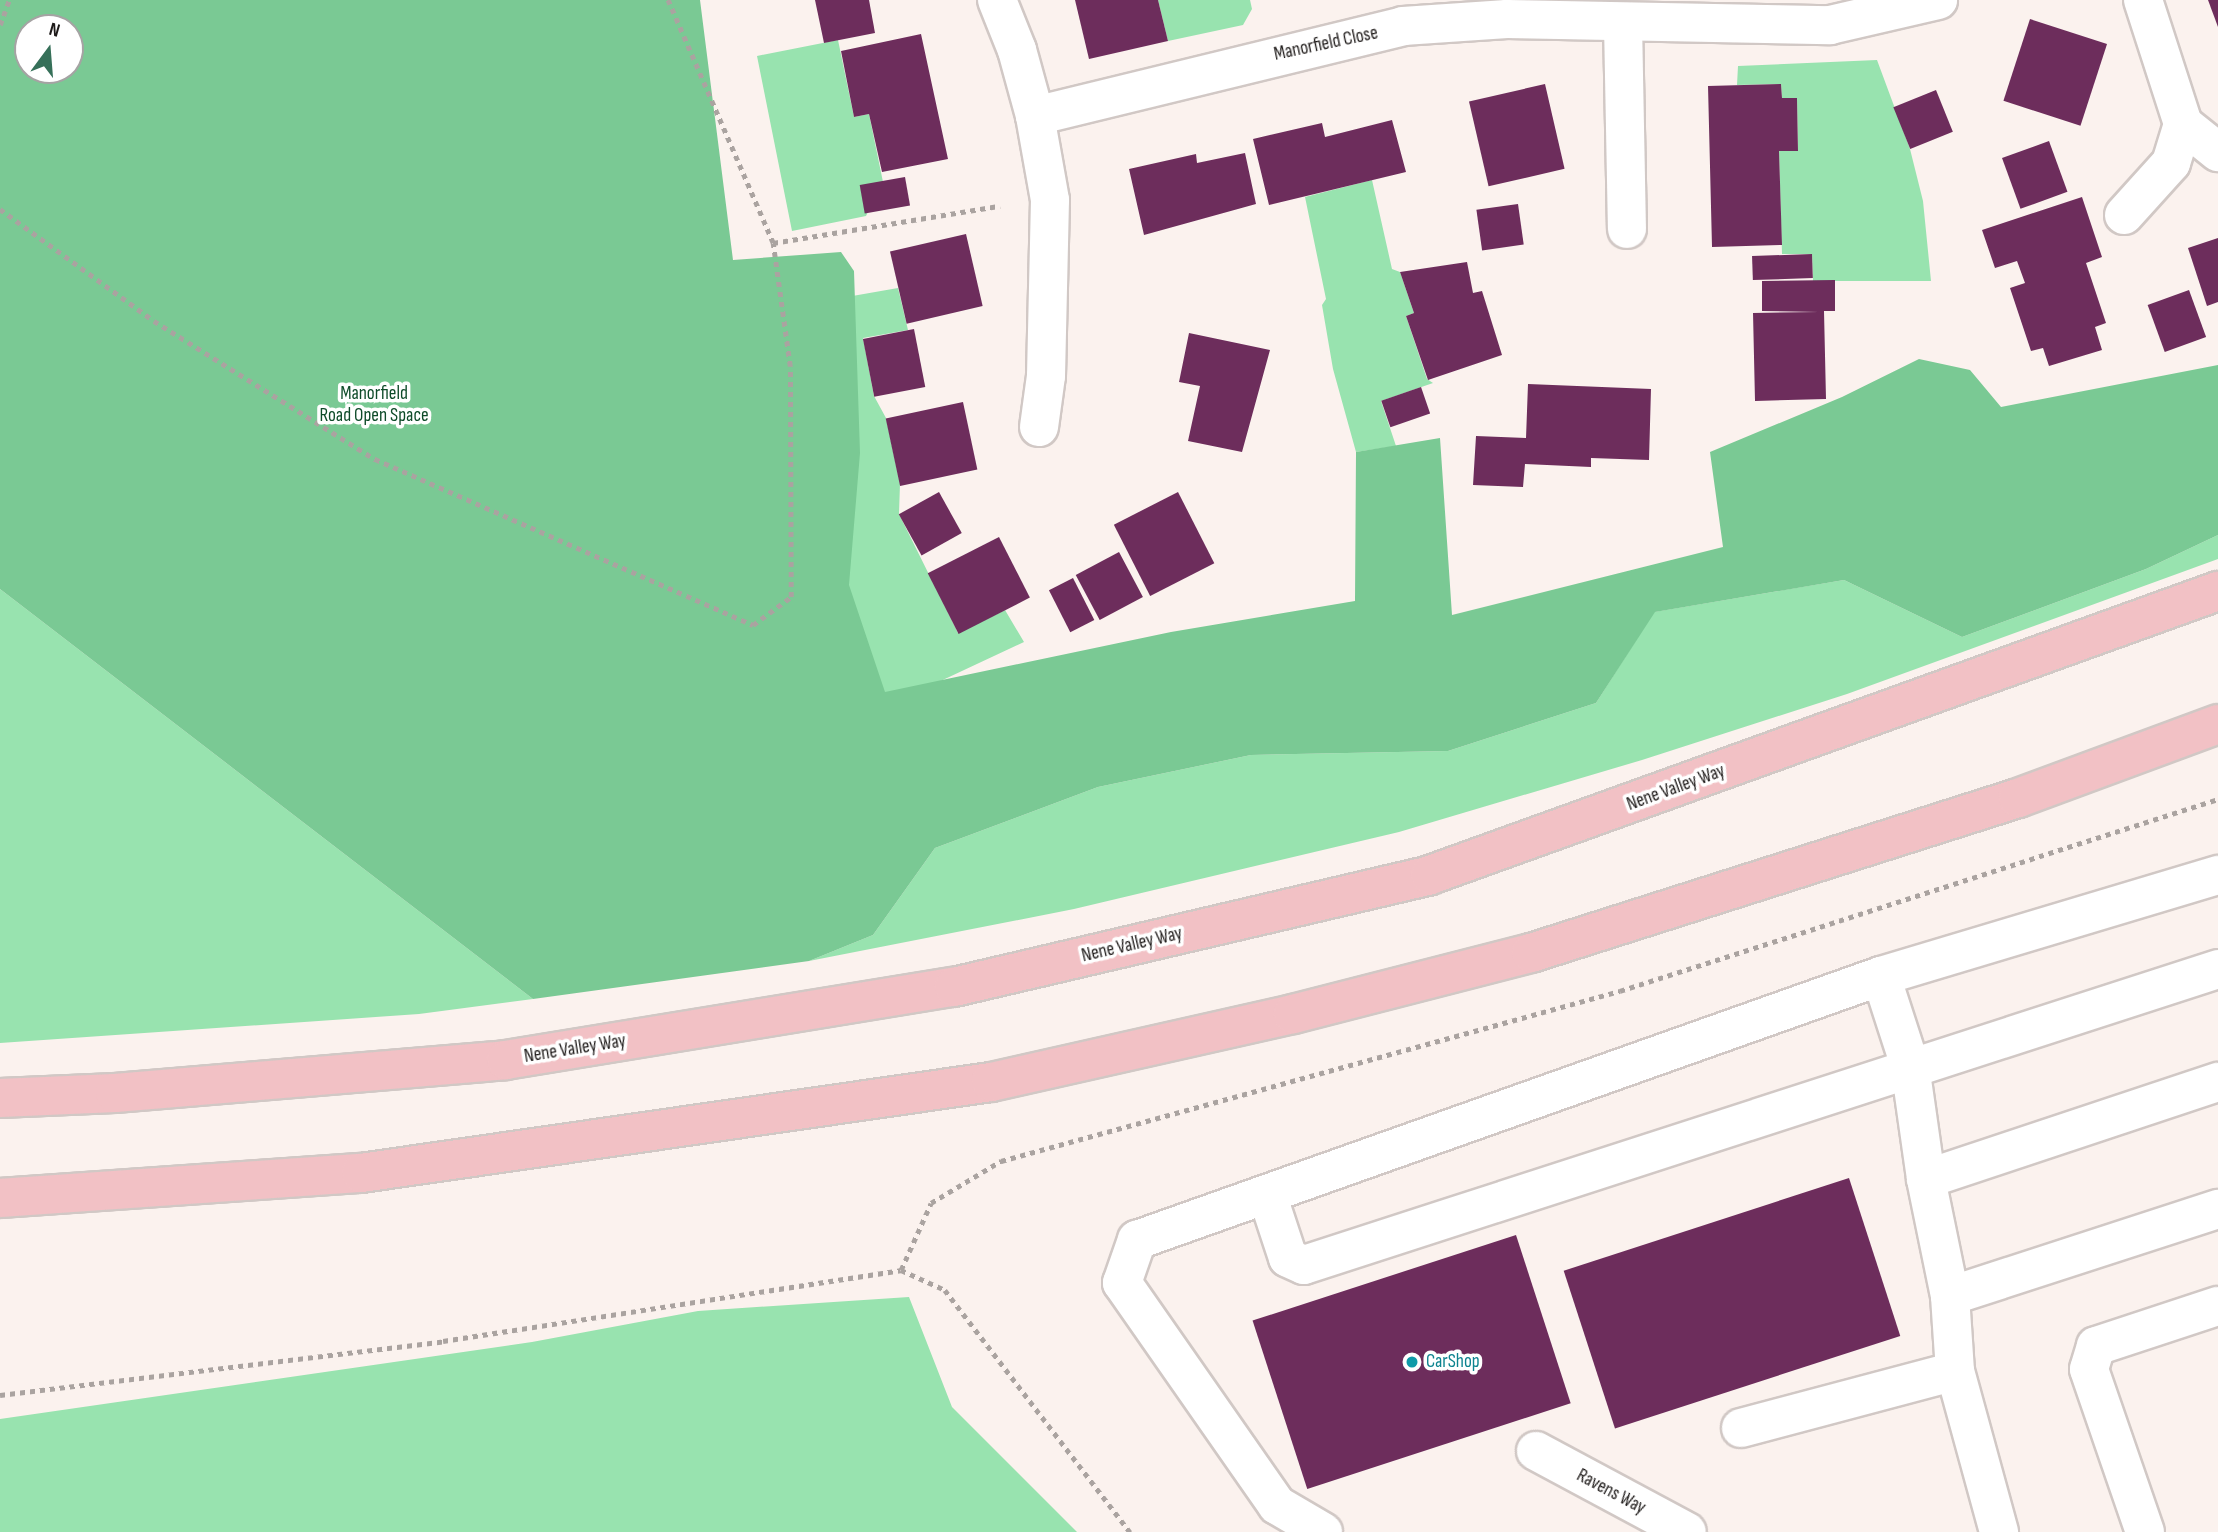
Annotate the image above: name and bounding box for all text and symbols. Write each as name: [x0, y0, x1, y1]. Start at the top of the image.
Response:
north arrow: [14, 14, 84, 84]
text: N: [46, 18, 62, 43]
street label: Manorfield Close: [1272, 22, 1380, 66]
park label: Manorfield Road Open Space: [319, 383, 429, 427]
street label: Nene Valley Way: [1624, 760, 1728, 816]
street label: Nene Valley Way: [1079, 922, 1185, 968]
street label: Nene Valley Way: [523, 1030, 627, 1068]
place label: CarShop: [1426, 1351, 1480, 1373]
marker: CarShop: [1404, 1354, 1420, 1370]
street label: Ravens Way: [1573, 1464, 1649, 1520]

